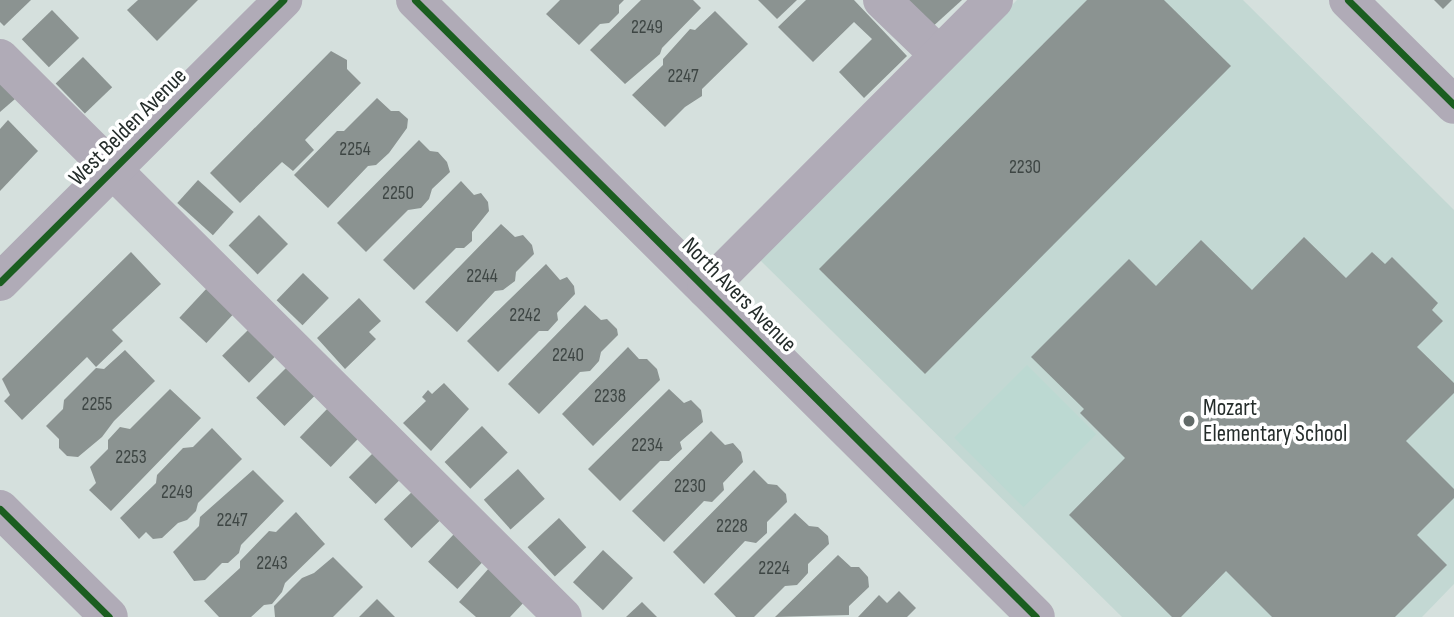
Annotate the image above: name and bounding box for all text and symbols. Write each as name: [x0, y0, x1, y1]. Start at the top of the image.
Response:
house number: 2249: [631, 17, 663, 39]
street label: West Belden Avenue: [63, 62, 193, 192]
house number: 2247: [668, 66, 698, 88]
house number: 2254: [339, 139, 371, 161]
house number: 2230: [1009, 157, 1041, 179]
house number: 2250: [382, 183, 414, 205]
street label: North Avers Avenue: [676, 232, 802, 358]
house number: 2244: [466, 266, 498, 288]
house number: 2242: [509, 305, 541, 327]
house number: 2240: [552, 345, 584, 367]
house number: 2238: [594, 386, 626, 408]
house number: 2255: [82, 394, 112, 416]
place label: Mozart Elementary School: [1203, 394, 1347, 448]
marker: Mozart Elementary School: [1181, 413, 1197, 429]
house number: 2234: [631, 435, 663, 457]
house number: 2253: [115, 447, 147, 469]
house number: 2230: [674, 476, 706, 498]
house number: 2249: [161, 482, 193, 504]
house number: 2247: [217, 510, 247, 532]
house number: 2228: [716, 516, 748, 538]
house number: 2243: [256, 553, 288, 575]
house number: 2224: [758, 558, 790, 580]

